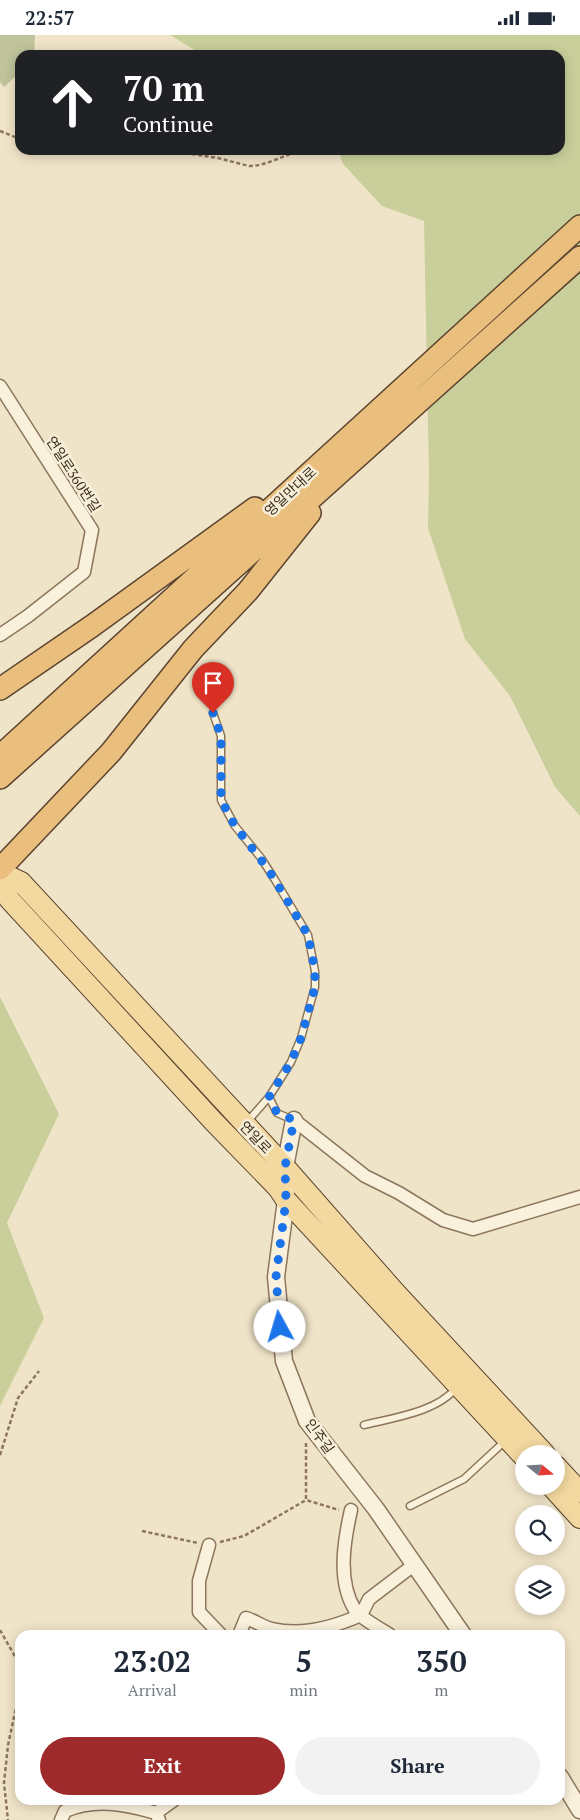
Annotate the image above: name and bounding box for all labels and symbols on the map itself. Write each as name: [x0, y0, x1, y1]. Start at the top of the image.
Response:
street label: 연일로360번길: [42, 432, 106, 516]
street label: 영일만대로: [260, 462, 320, 520]
pin: [192, 662, 234, 713]
street label: 연일로: [236, 1117, 276, 1158]
position arrow: [253, 1300, 305, 1352]
street label: 인주길: [301, 1415, 339, 1457]
north arrow: [515, 1445, 565, 1495]

